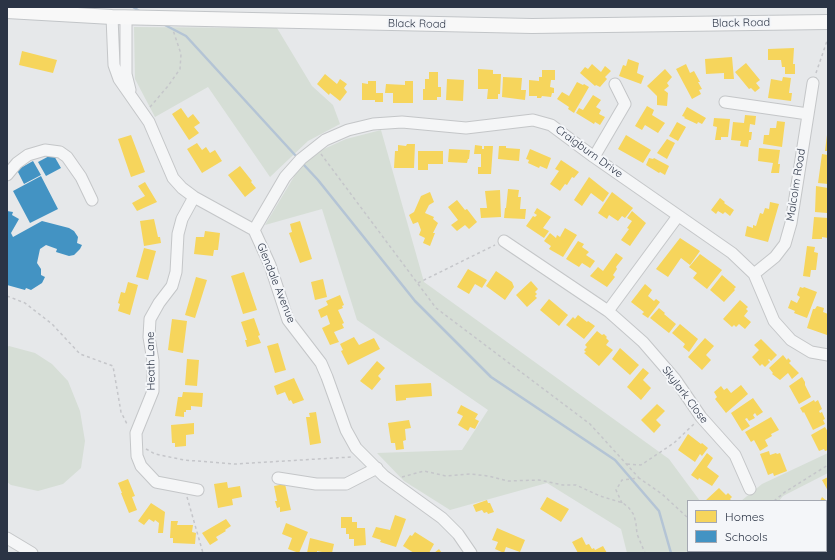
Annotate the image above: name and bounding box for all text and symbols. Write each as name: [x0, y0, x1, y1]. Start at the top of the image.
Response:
street label: Black Road: [712, 16, 770, 30]
street label: Black Road: [388, 17, 446, 31]
street label: Craigburn Drive: [553, 123, 625, 181]
street label: Malcolm Road: [784, 148, 808, 222]
street label: Glendale Avenue: [254, 241, 298, 325]
street label: Heath Lane: [144, 331, 158, 391]
street label: Skylark Close: [659, 364, 711, 426]
legend: [687, 500, 827, 552]
text: Homes: [725, 509, 764, 524]
text: Schools: [725, 529, 768, 544]

